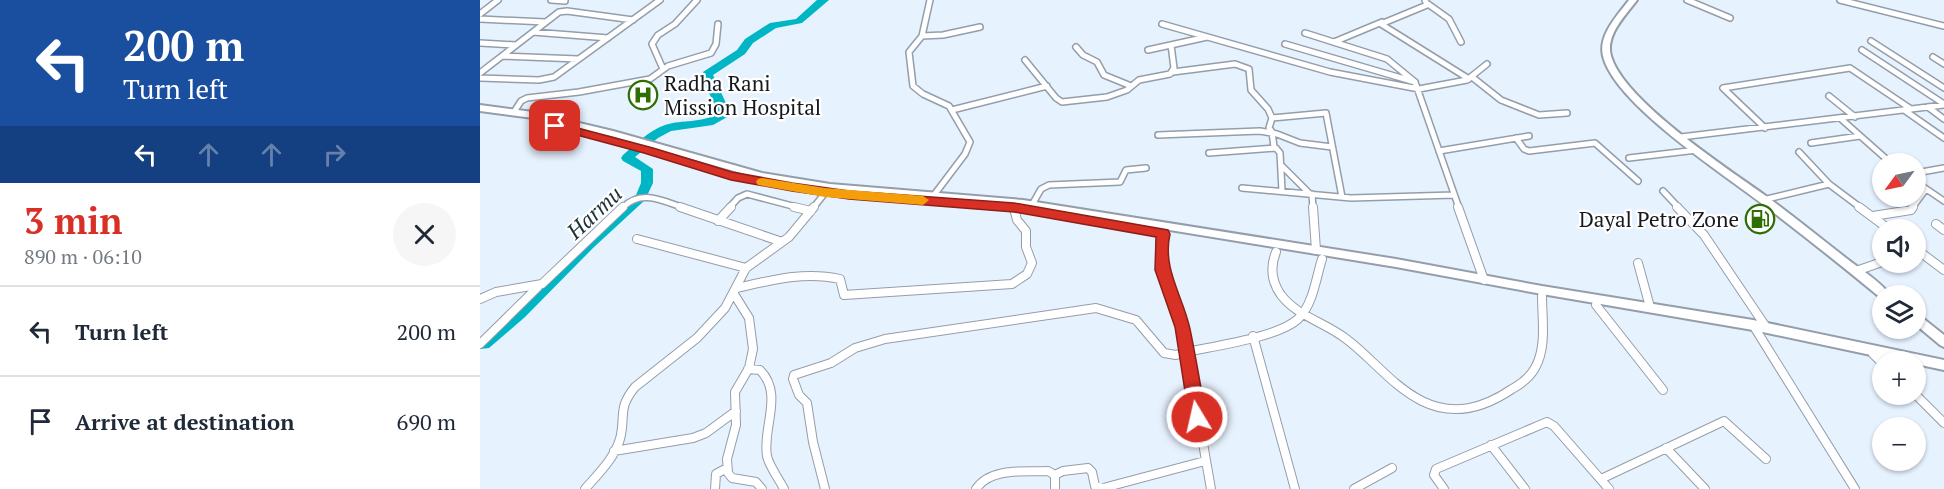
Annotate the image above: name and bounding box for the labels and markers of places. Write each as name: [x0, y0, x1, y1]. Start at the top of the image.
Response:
place label: Radha Rani Mission Hospital: [664, 69, 821, 121]
hospital icon: Radha Rani Mission Hospital: [627, 79, 659, 111]
pin: [529, 100, 580, 151]
fuel station icon: Dayal Petro Zone: [1744, 203, 1776, 235]
place label: Dayal Petro Zone: [1579, 205, 1739, 233]

